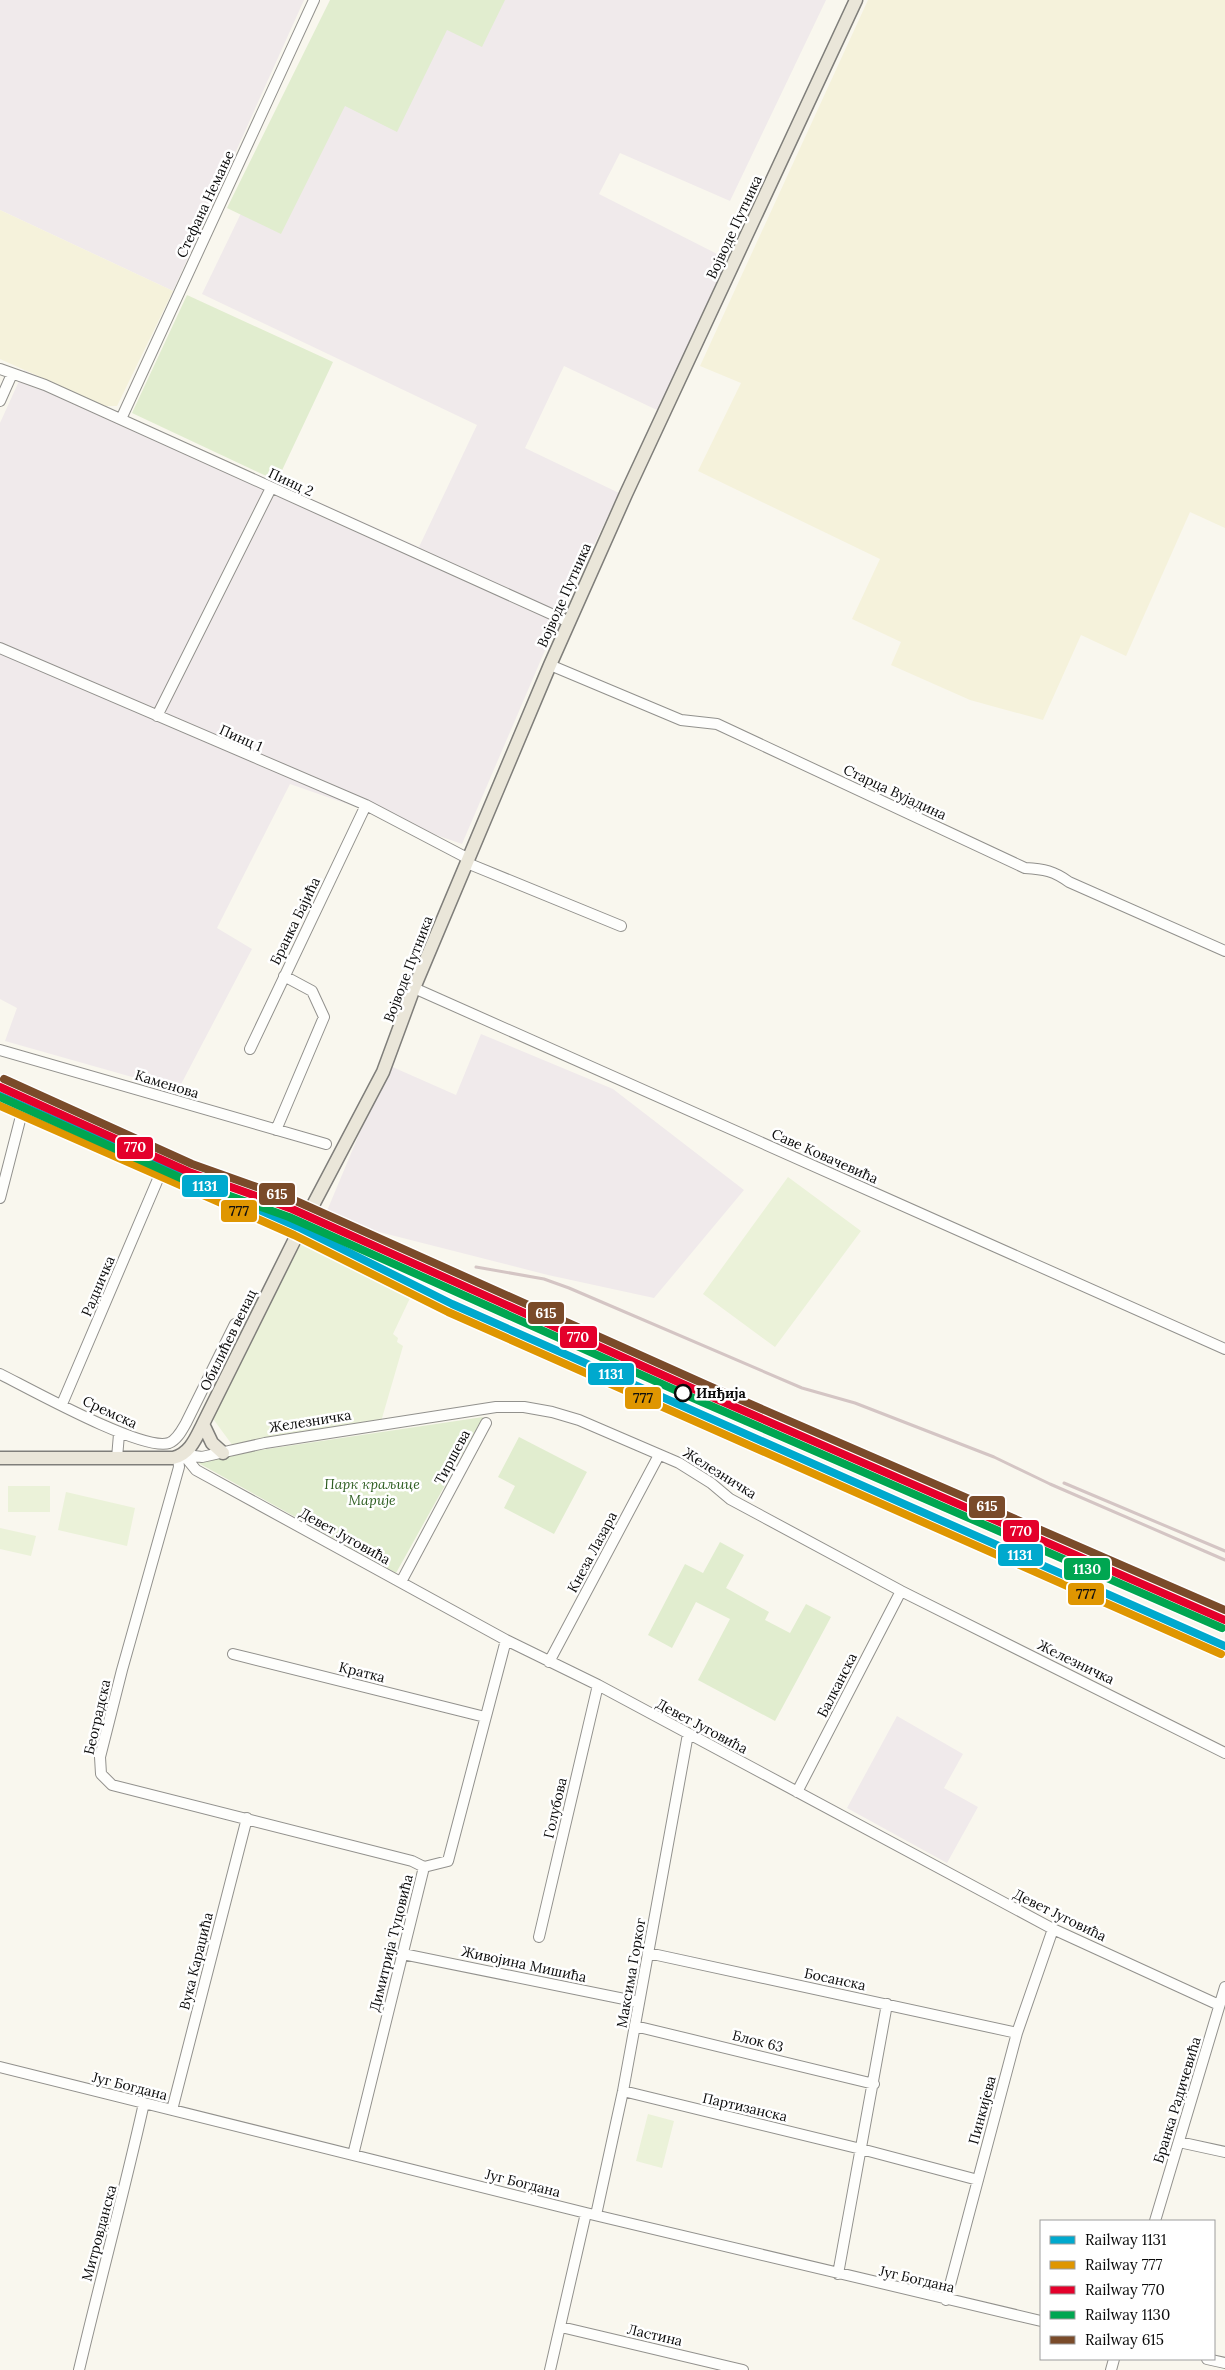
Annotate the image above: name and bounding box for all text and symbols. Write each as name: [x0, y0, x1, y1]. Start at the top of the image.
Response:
street label: Стефана Немање: [172, 147, 238, 261]
street label: Војводе Путника: [702, 172, 766, 282]
street label: Пинц 2: [266, 464, 316, 500]
street label: Војводе Путника: [533, 540, 595, 650]
street label: Пинц 1: [217, 721, 265, 755]
street label: Старца Вујадина: [841, 760, 949, 824]
street label: Бранка Бајића: [266, 874, 324, 968]
street label: Војводе Путника: [379, 913, 437, 1025]
street label: Каменова: [133, 1066, 201, 1102]
street label: Саве Ковачевића: [769, 1124, 881, 1188]
line badge: 770: [116, 1136, 154, 1160]
text: 770: [124, 1138, 146, 1156]
line badge: 1131: [181, 1174, 229, 1198]
text: 1131: [193, 1177, 218, 1195]
line badge: 615: [258, 1182, 296, 1206]
text: 615: [266, 1185, 288, 1203]
line badge: 777: [220, 1199, 258, 1223]
text: 777: [229, 1202, 249, 1220]
street label: Радничка: [77, 1253, 119, 1319]
street label: Обилићев венац: [196, 1286, 261, 1394]
line badge: 615: [527, 1301, 565, 1325]
text: 615: [535, 1304, 557, 1322]
line badge: 770: [559, 1325, 598, 1349]
text: 770: [567, 1328, 589, 1346]
line badge: 1131: [587, 1362, 635, 1386]
text: 1131: [599, 1365, 624, 1383]
marker: Инђија: [674, 1384, 692, 1402]
place label: Инђија: [696, 1384, 746, 1402]
line badge: 777: [624, 1386, 662, 1410]
text: 777: [633, 1389, 653, 1407]
street label: Сремска: [80, 1392, 140, 1432]
street label: Железничка: [268, 1406, 352, 1436]
street label: Тиршева: [430, 1426, 474, 1488]
street label: Железничка: [680, 1443, 760, 1503]
park label: Парк краљице Марије: [324, 1475, 420, 1509]
line badge: 615: [968, 1495, 1006, 1519]
text: 615: [976, 1497, 998, 1515]
street label: Девет Југовића: [296, 1504, 394, 1568]
street label: Кнеза Лазара: [563, 1508, 621, 1596]
line badge: 770: [1002, 1519, 1040, 1543]
text: 770: [1010, 1522, 1032, 1540]
line badge: 1131: [997, 1543, 1044, 1567]
text: 1131: [1008, 1546, 1033, 1564]
line badge: 1130: [1063, 1557, 1111, 1581]
text: 1130: [1073, 1560, 1101, 1578]
line badge: 777: [1067, 1582, 1105, 1606]
text: 777: [1076, 1585, 1096, 1603]
street label: Железничка: [1035, 1636, 1117, 1688]
street label: Балканска: [813, 1650, 861, 1720]
street label: Кратка: [337, 1658, 387, 1686]
street label: Београдска: [80, 1678, 114, 1756]
street label: Девет Југовића: [653, 1694, 751, 1758]
street label: Голубова: [539, 1776, 571, 1840]
street label: Димитрија Туцовића: [365, 1872, 417, 2014]
street label: Девет Југовића: [1011, 1885, 1109, 1945]
street label: Вука Караџића: [175, 1910, 217, 2012]
street label: Максима Горког: [613, 1917, 649, 2029]
street label: Живојина Мишића: [460, 1942, 588, 1986]
street label: Босанска: [803, 1964, 867, 1994]
street label: Блок 63: [730, 2026, 786, 2056]
street label: Бранка Радичевића: [1149, 2035, 1205, 2165]
street label: Југ Богдана: [90, 2068, 169, 2104]
street label: Пинкијева: [964, 2074, 1000, 2146]
street label: Партизанска: [701, 2089, 789, 2125]
street label: Југ Богдана: [483, 2165, 562, 2201]
street label: Митровданска: [78, 2183, 120, 2283]
legend: [1040, 2220, 1215, 2360]
text: Railway 1131: [1085, 2230, 1166, 2249]
text: Railway 777: [1085, 2255, 1163, 2274]
street label: Југ Богдана: [877, 2261, 956, 2296]
text: Railway 770: [1085, 2280, 1165, 2299]
text: Railway 1130: [1085, 2305, 1170, 2324]
street label: Ластина: [626, 2320, 684, 2350]
text: Railway 615: [1085, 2330, 1164, 2349]

